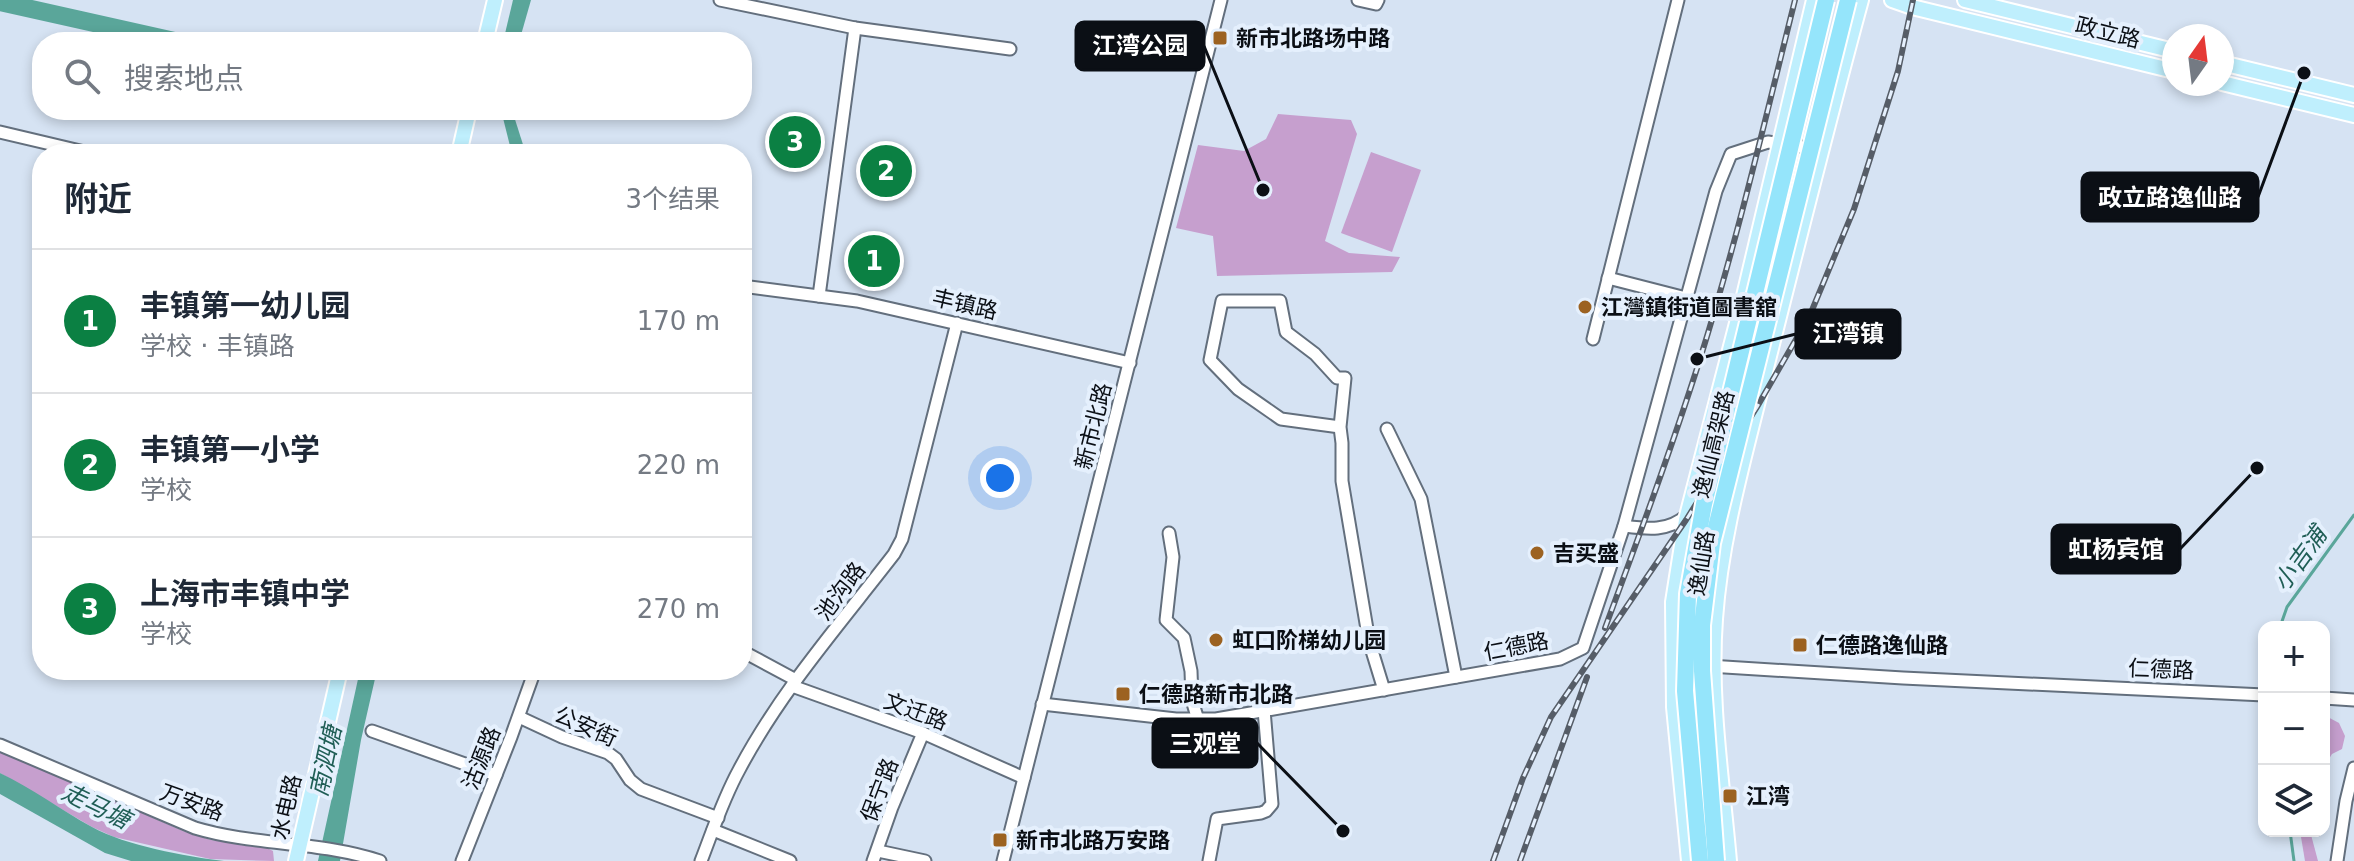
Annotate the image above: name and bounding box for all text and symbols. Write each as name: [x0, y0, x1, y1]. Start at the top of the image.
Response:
street label: 政立路: [2073, 12, 2143, 53]
callout: 江湾公园: [1076, 22, 1204, 70]
north arrow: [2162, 24, 2234, 96]
place label: 新市北路场中路: [1236, 26, 1390, 51]
marker: 新市北路场中路: [1211, 29, 1229, 47]
search box: [32, 32, 752, 120]
text: 江湾公园: [1092, 32, 1188, 60]
icon: search: [60, 54, 104, 98]
text: 搜索地点: [124, 61, 244, 96]
pin: 3: [769, 112, 821, 172]
pin: 2: [860, 141, 912, 201]
callout: 政立路逸仙路: [2082, 173, 2258, 221]
text: 附近: [64, 179, 132, 219]
text: 3个结果: [625, 184, 720, 214]
text: 政立路逸仙路: [2098, 184, 2242, 212]
pin: 1: [848, 231, 900, 291]
street label: 丰镇路: [930, 285, 1000, 324]
text: 丰镇第一幼儿园: [140, 288, 350, 323]
place label: 江灣鎮街道圖書舘: [1601, 295, 1777, 320]
marker: 江灣鎮街道圖書舘: [1576, 298, 1594, 316]
text: 1: [81, 306, 99, 336]
text: 170 m: [637, 306, 720, 336]
callout: 江湾镇: [1796, 310, 1900, 358]
text: 江湾镇: [1812, 320, 1884, 348]
text: 学校 · 丰镇路: [140, 331, 295, 361]
street label: 新市北路: [1071, 380, 1116, 472]
street label: 逸仙高架路: [1688, 388, 1739, 501]
text: 丰镇第一小学: [140, 432, 320, 467]
text: 2: [81, 450, 99, 480]
text: 220 m: [637, 450, 720, 480]
your location: [980, 458, 1020, 498]
text: 学校: [140, 475, 192, 505]
water label: 小吉浦: [2268, 518, 2335, 596]
callout: 虹杨宾馆: [2052, 525, 2180, 573]
street label: 逸仙路: [1684, 529, 1719, 598]
text: 虹杨宾馆: [2068, 536, 2164, 564]
place label: 吉买盛: [1553, 541, 1619, 566]
marker: 吉买盛: [1528, 544, 1546, 562]
street label: 池沟路: [811, 557, 870, 625]
text: 上海市丰镇中学: [140, 576, 350, 611]
text: 3: [81, 594, 99, 624]
text: 270 m: [637, 594, 720, 624]
text: 学校: [140, 619, 192, 649]
map controls: [2258, 621, 2330, 837]
button: +: [2258, 621, 2330, 693]
place label: 虹口阶梯幼儿园: [1232, 628, 1386, 653]
street label: 仁德路: [1481, 628, 1551, 665]
marker: 虹口阶梯幼儿园: [1207, 631, 1225, 649]
place label: 仁德路逸仙路: [1816, 633, 1948, 658]
marker: 仁德路逸仙路: [1791, 636, 1809, 654]
street label: 仁德路: [2128, 656, 2194, 683]
place label: 仁德路新市北路: [1139, 682, 1293, 707]
marker: 仁德路新市北路: [1114, 685, 1132, 703]
street label: 文迁路: [881, 688, 951, 735]
button: −: [2258, 693, 2330, 765]
street label: 公安街: [551, 702, 621, 751]
water label: 南泗塘: [305, 719, 348, 799]
callout: 三观堂: [1153, 719, 1257, 767]
street label: 沽源路: [458, 723, 505, 793]
text: 三观堂: [1169, 730, 1241, 758]
street label: 保宁路: [856, 755, 903, 825]
button: layers: [2258, 765, 2330, 837]
street label: 水电路: [267, 772, 306, 842]
water label: 走马塘: [58, 778, 138, 836]
street label: 万安路: [157, 779, 227, 826]
place label: 江湾: [1746, 784, 1790, 809]
marker: 江湾: [1721, 787, 1739, 805]
place label: 新市北路万安路: [1016, 828, 1170, 853]
marker: 新市北路万安路: [991, 831, 1009, 849]

